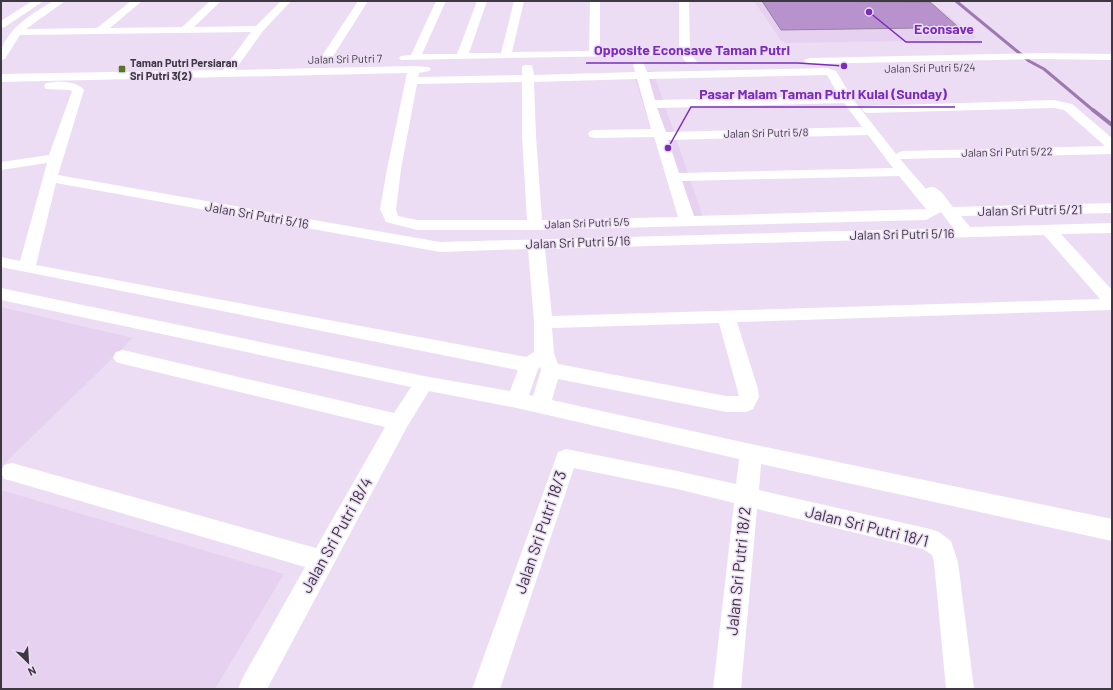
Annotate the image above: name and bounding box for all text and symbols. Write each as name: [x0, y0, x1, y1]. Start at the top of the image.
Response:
callout: Econsave: [906, 16, 982, 42]
text: Econsave: [914, 20, 974, 37]
callout: Opposite Econsave Taman Putri: [586, 37, 798, 63]
text: Opposite Econsave Taman Putri: [594, 41, 790, 58]
street label: Jalan Sri Putri 7: [308, 51, 382, 66]
place label: Taman Putri Persiaran Sri Putri 3(2): [130, 56, 238, 82]
street label: Jalan Sri Putri 5/24: [884, 60, 976, 75]
marker: Taman Putri Persiaran Sri Putri 3(2): [117, 64, 127, 74]
callout: Pasar Malam Taman Putri Kulai (Sunday): [691, 81, 955, 107]
text: Pasar Malam Taman Putri Kulai (Sunday): [699, 85, 947, 102]
street label: Jalan Sri Putri 5/8: [723, 125, 809, 140]
street label: Jalan Sri Putri 5/22: [961, 144, 1053, 159]
street label: Jalan Sri Putri 5/16: [204, 198, 310, 232]
street label: Jalan Sri Putri 5/21: [977, 201, 1083, 219]
street label: Jalan Sri Putri 5/5: [544, 215, 630, 230]
street label: Jalan Sri Putri 5/16: [849, 225, 955, 243]
street label: Jalan Sri Putri 5/16: [525, 232, 631, 252]
street label: Jalan Sri Putri 18/3: [510, 468, 570, 596]
street label: Jalan Sri Putri 18/4: [296, 473, 375, 596]
street label: Jalan Sri Putri 18/1: [803, 501, 931, 550]
street label: Jalan Sri Putri 18/2: [721, 506, 754, 636]
north arrow: [8, 642, 48, 682]
text: N: [26, 664, 39, 679]

